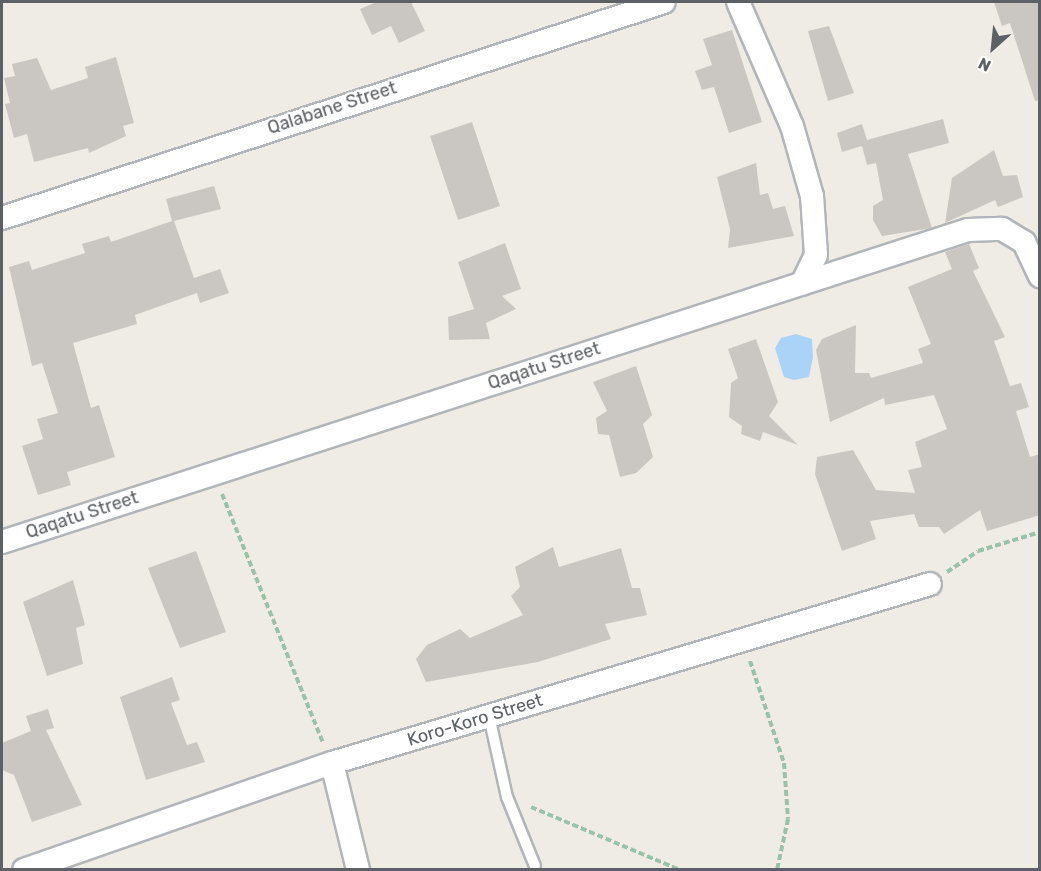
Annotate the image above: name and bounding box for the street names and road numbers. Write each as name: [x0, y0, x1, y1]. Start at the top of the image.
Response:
street label: Qalabane Street: [265, 77, 399, 139]
street label: Qaqatu Street: [485, 338, 603, 394]
street label: Qaqatu Street: [23, 487, 141, 543]
street label: Koro-Koro Street: [405, 689, 545, 751]

